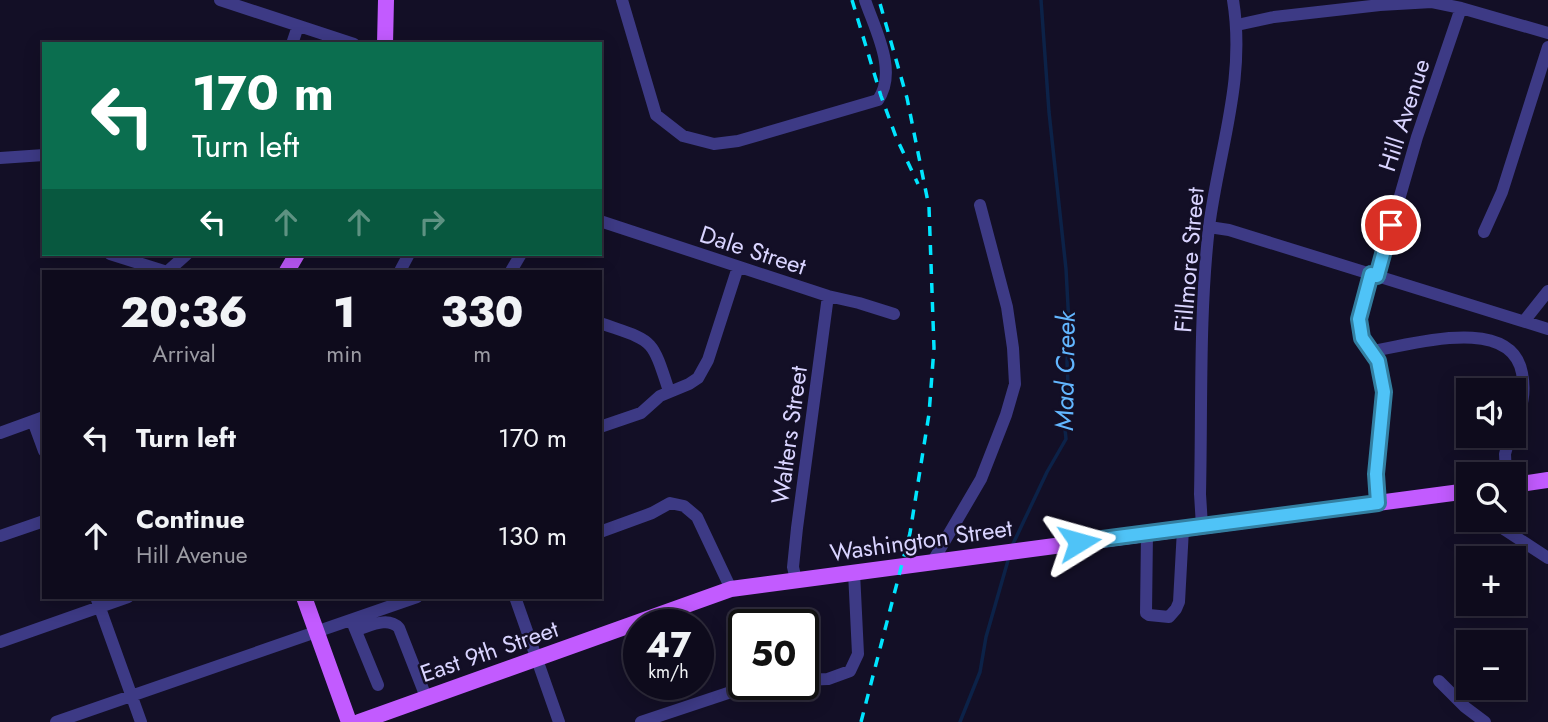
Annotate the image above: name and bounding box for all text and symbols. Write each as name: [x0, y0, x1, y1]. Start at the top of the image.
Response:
street label: Hill Avenue: [1369, 54, 1439, 176]
text: 170 m: [192, 58, 334, 128]
icon: left: [77, 70, 168, 161]
text: Turn left: [192, 123, 299, 169]
street label: Fillmore Street: [1165, 186, 1213, 334]
pin: [1361, 195, 1421, 255]
icon: left: [194, 203, 232, 241]
icon: ahead: [267, 203, 305, 241]
icon: ahead: [340, 203, 378, 241]
icon: right: [413, 203, 451, 241]
icon: arrive: [1372, 206, 1410, 244]
street label: Dale Street: [695, 216, 811, 284]
text: 20:36: [121, 282, 248, 343]
text: 1: [333, 282, 355, 343]
text: 330: [441, 282, 523, 343]
water label: Mad Creek: [1045, 309, 1085, 431]
text: Arrival: [152, 337, 216, 371]
text: min: [326, 337, 362, 371]
text: m: [473, 337, 491, 371]
street label: Walters Street: [762, 364, 816, 506]
map controls: [1456, 378, 1526, 700]
button: sound: [1456, 378, 1526, 448]
icon: left: [77, 419, 115, 457]
text: Turn left: [136, 419, 236, 457]
text: 170 m: [498, 419, 567, 457]
button: search: [1456, 462, 1526, 532]
text: Continue: [136, 500, 245, 538]
position arrow: [1042, 505, 1116, 579]
street label: Washington Street: [828, 510, 1015, 570]
icon: ahead: [77, 517, 115, 555]
text: 130 m: [497, 517, 567, 555]
text: Hill Avenue: [136, 538, 248, 572]
button: +: [1456, 546, 1526, 616]
speed limit sign: 50: [728, 609, 819, 700]
street label: East 9th Street: [415, 611, 563, 691]
text: 47: [646, 620, 691, 670]
button: −: [1456, 630, 1526, 700]
text: km/h: [648, 659, 689, 685]

